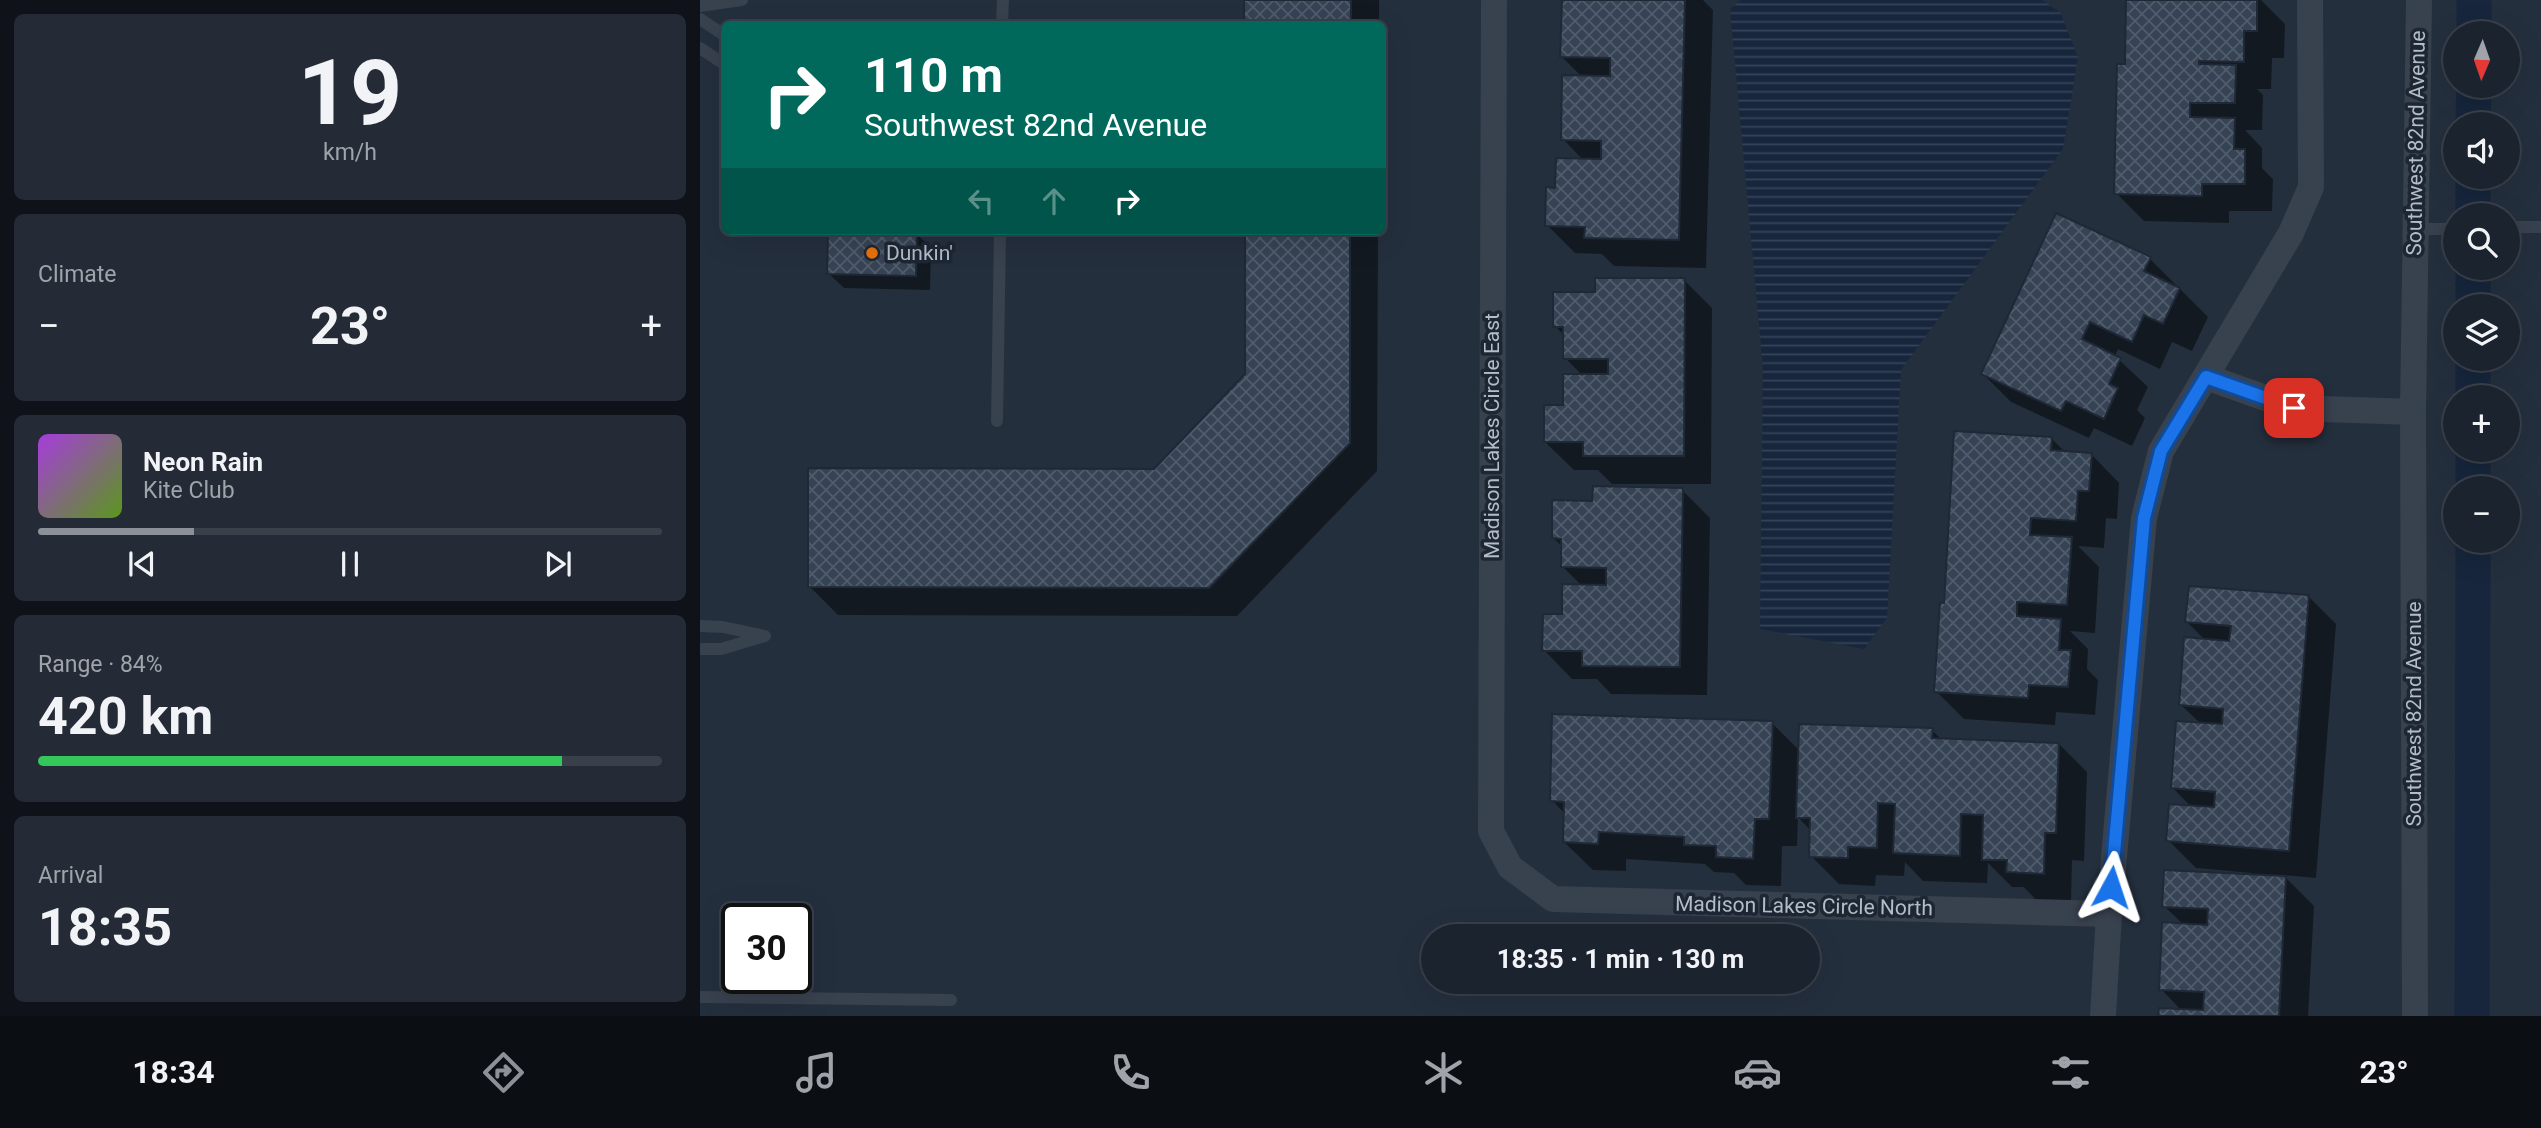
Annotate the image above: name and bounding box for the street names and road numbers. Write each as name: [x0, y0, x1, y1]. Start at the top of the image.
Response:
street label: Southwest 82nd Avenue: [2402, 30, 2430, 256]
street label: Madison Lakes Circle East: [1480, 313, 1504, 559]
street label: Southwest 82nd Avenue: [2402, 601, 2426, 827]
street label: Madison Lakes Circle North: [1675, 892, 1933, 920]

